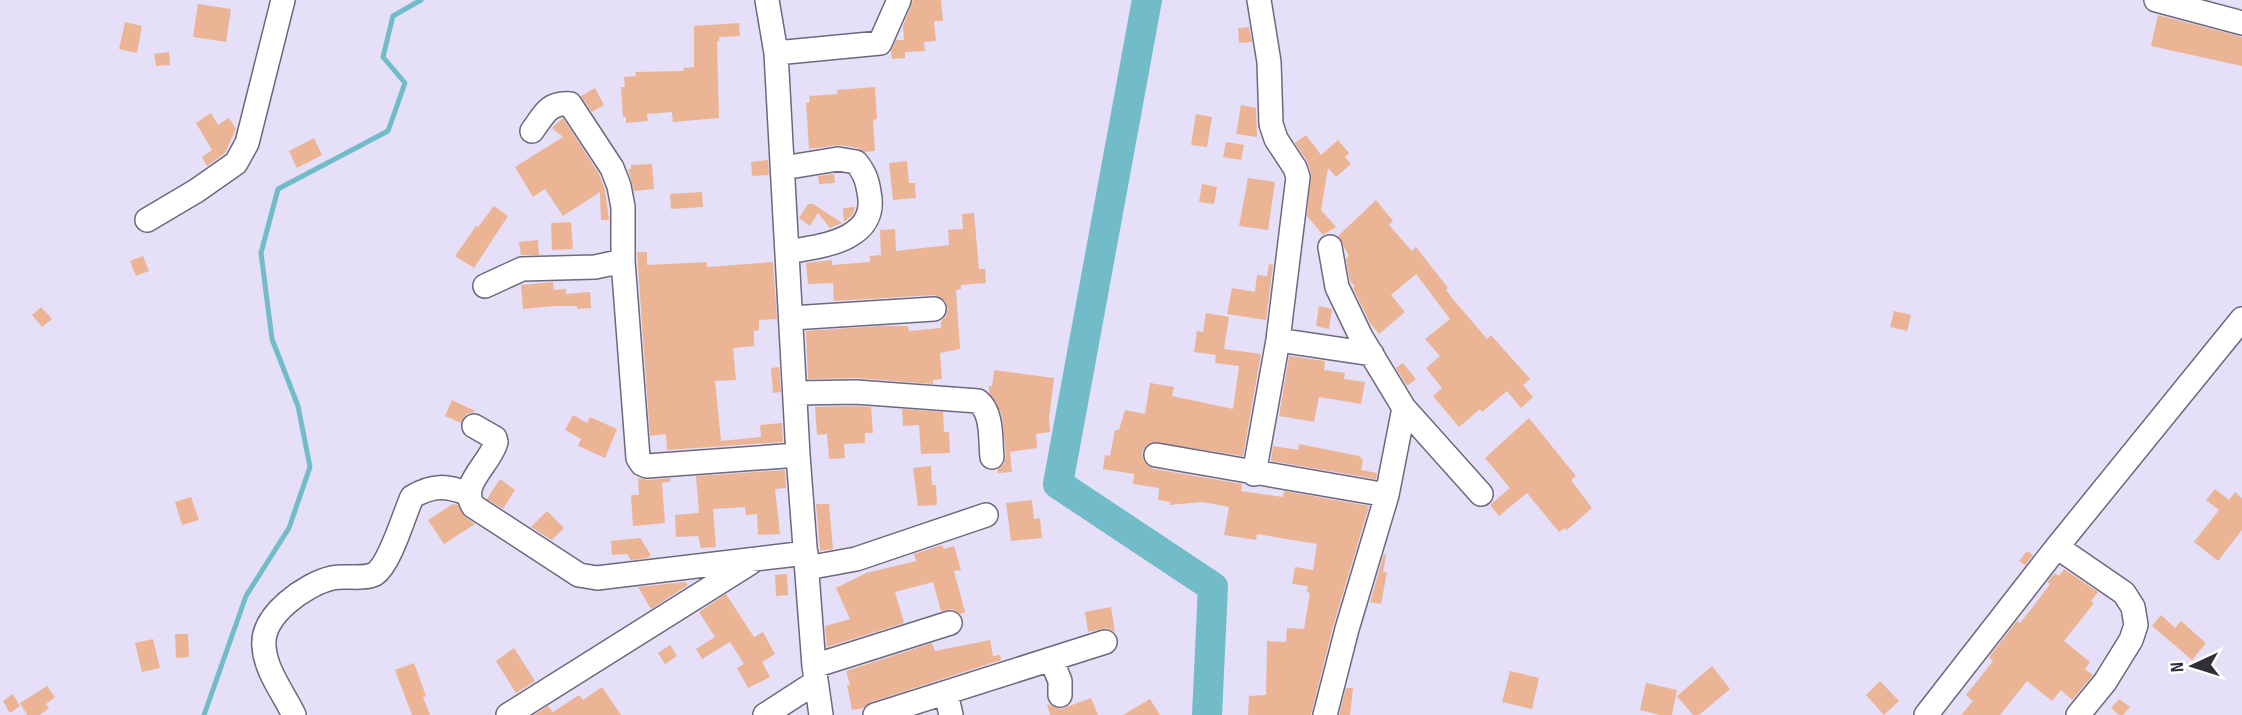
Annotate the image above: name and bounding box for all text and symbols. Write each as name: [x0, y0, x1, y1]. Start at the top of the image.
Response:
north arrow: [2158, 631, 2228, 701]
text: N: [2166, 661, 2189, 673]

